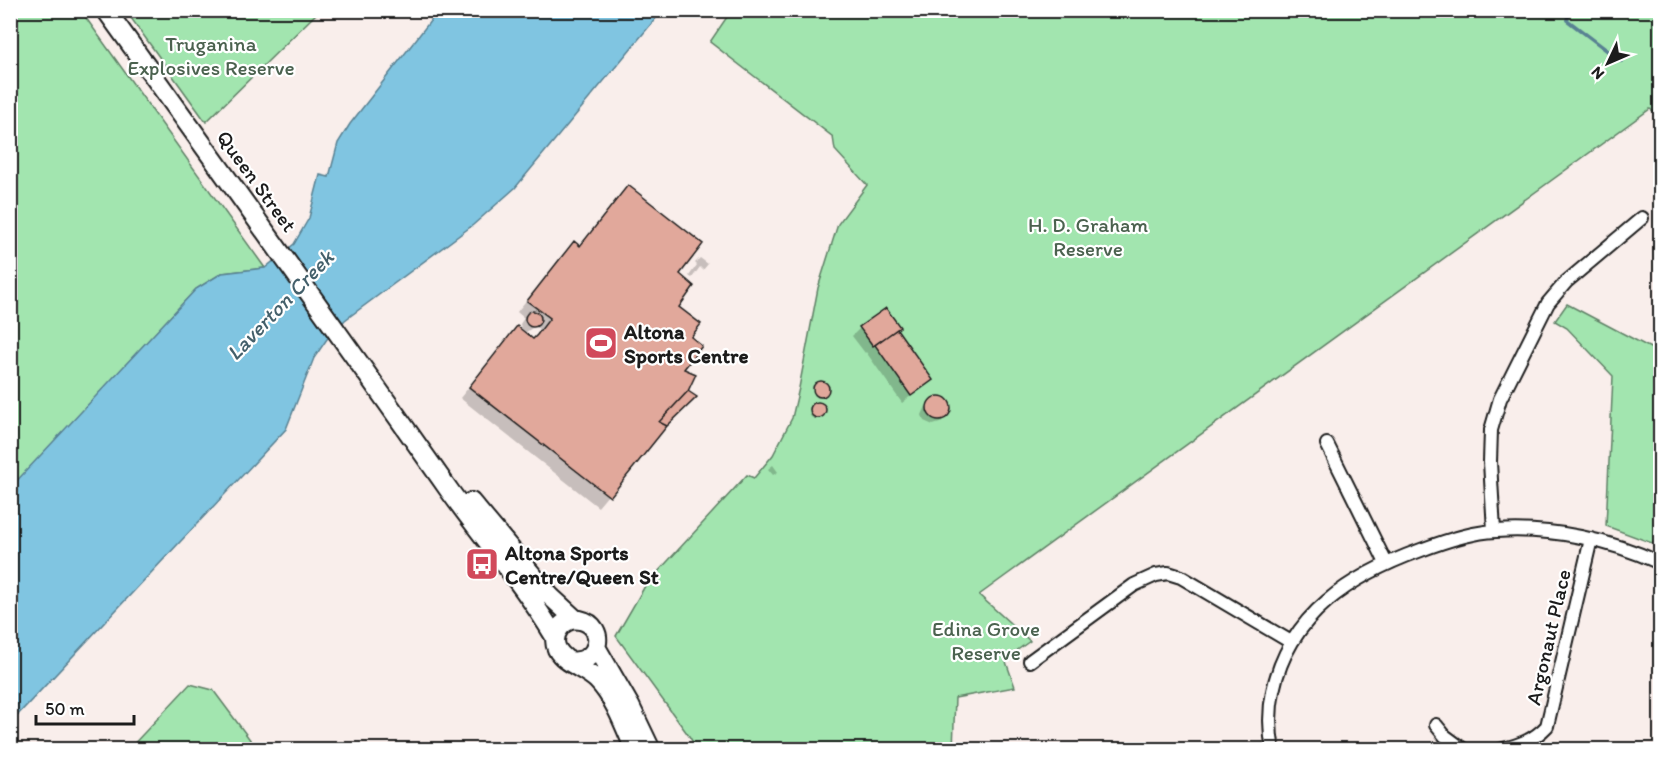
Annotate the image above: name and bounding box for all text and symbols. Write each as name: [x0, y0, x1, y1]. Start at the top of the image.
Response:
park label: Truganina Explosives Reserve: [127, 31, 295, 80]
north arrow: [1578, 33, 1638, 93]
text: N: [1587, 63, 1608, 84]
street label: Queen Street: [212, 125, 302, 237]
park label: H. D. Graham Reserve: [1028, 212, 1148, 261]
water label: Laverton Creek: [221, 243, 340, 366]
place label: Altona Sports Centre: [623, 319, 749, 369]
sports icon: Altona Sports Centre: [583, 325, 619, 361]
place label: Altona Sports Centre/Queen St: [504, 540, 659, 589]
bus stop icon: Altona Sports Centre/Queen St: [464, 546, 500, 582]
street label: Argonaut Place: [1520, 567, 1576, 707]
park label: Edina Grove Reserve: [932, 616, 1040, 665]
scale bar: [36, 688, 134, 726]
text: 50 m: [45, 698, 85, 720]

